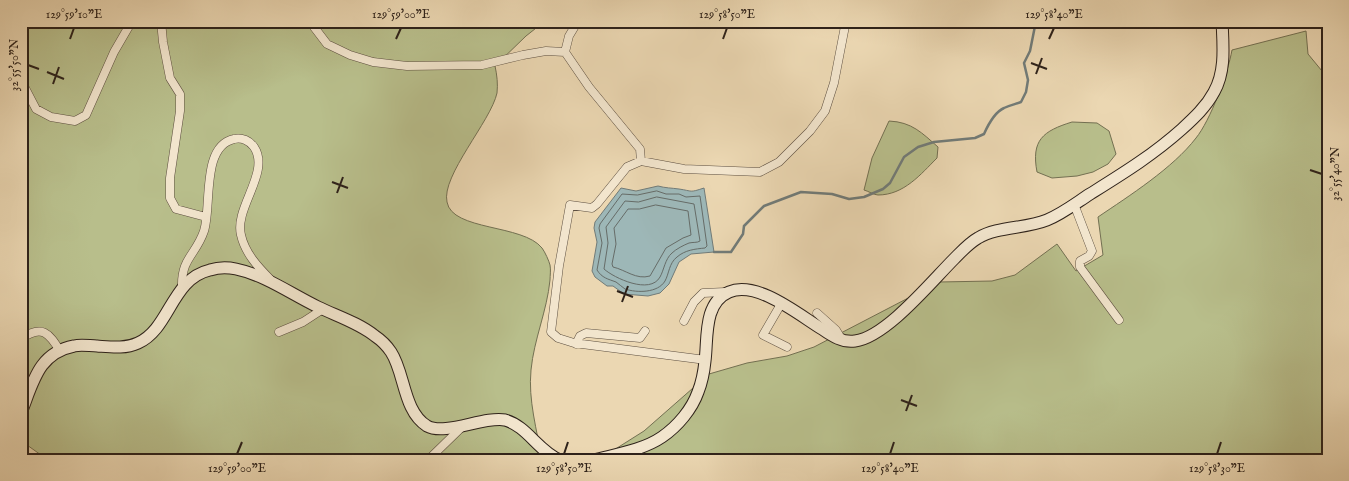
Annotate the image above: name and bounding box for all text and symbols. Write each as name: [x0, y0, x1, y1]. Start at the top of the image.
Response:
text: 129°59'10"E: [46, 7, 102, 22]
text: 129°59'00"E: [372, 7, 430, 22]
text: 129°58'50"E: [699, 7, 755, 22]
text: 129°58'40"E: [1025, 7, 1083, 22]
text: 32°55'50"N: [7, 38, 22, 91]
text: 32°55'40"N: [1328, 146, 1343, 201]
text: 129°59'00"E: [208, 461, 266, 476]
text: 129°58'50"E: [536, 461, 592, 476]
text: 129°58'40"E: [861, 461, 919, 476]
text: 129°58'30"E: [1189, 461, 1245, 476]

